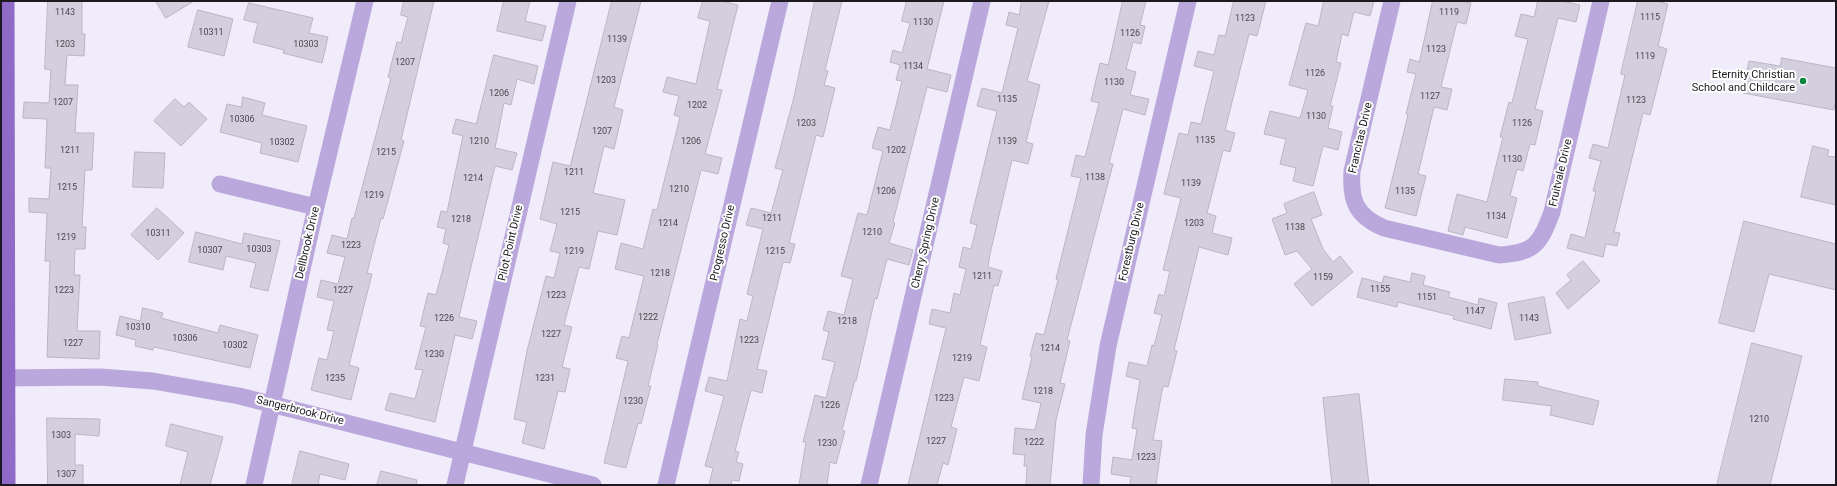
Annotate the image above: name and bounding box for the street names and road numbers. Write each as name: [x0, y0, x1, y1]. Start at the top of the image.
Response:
street label: Francitas Drive: [1346, 101, 1376, 175]
street label: Fruitvale Drive: [1547, 138, 1575, 208]
street label: Cherry Spring Drive: [909, 196, 943, 290]
street label: Forestburg Drive: [1117, 201, 1147, 283]
street label: Pilot Point Drive: [496, 204, 526, 282]
street label: Progresso Drive: [708, 204, 738, 282]
street label: Dellbrook Drive: [293, 206, 323, 280]
street label: Sangerbrook Drive: [255, 394, 345, 428]

